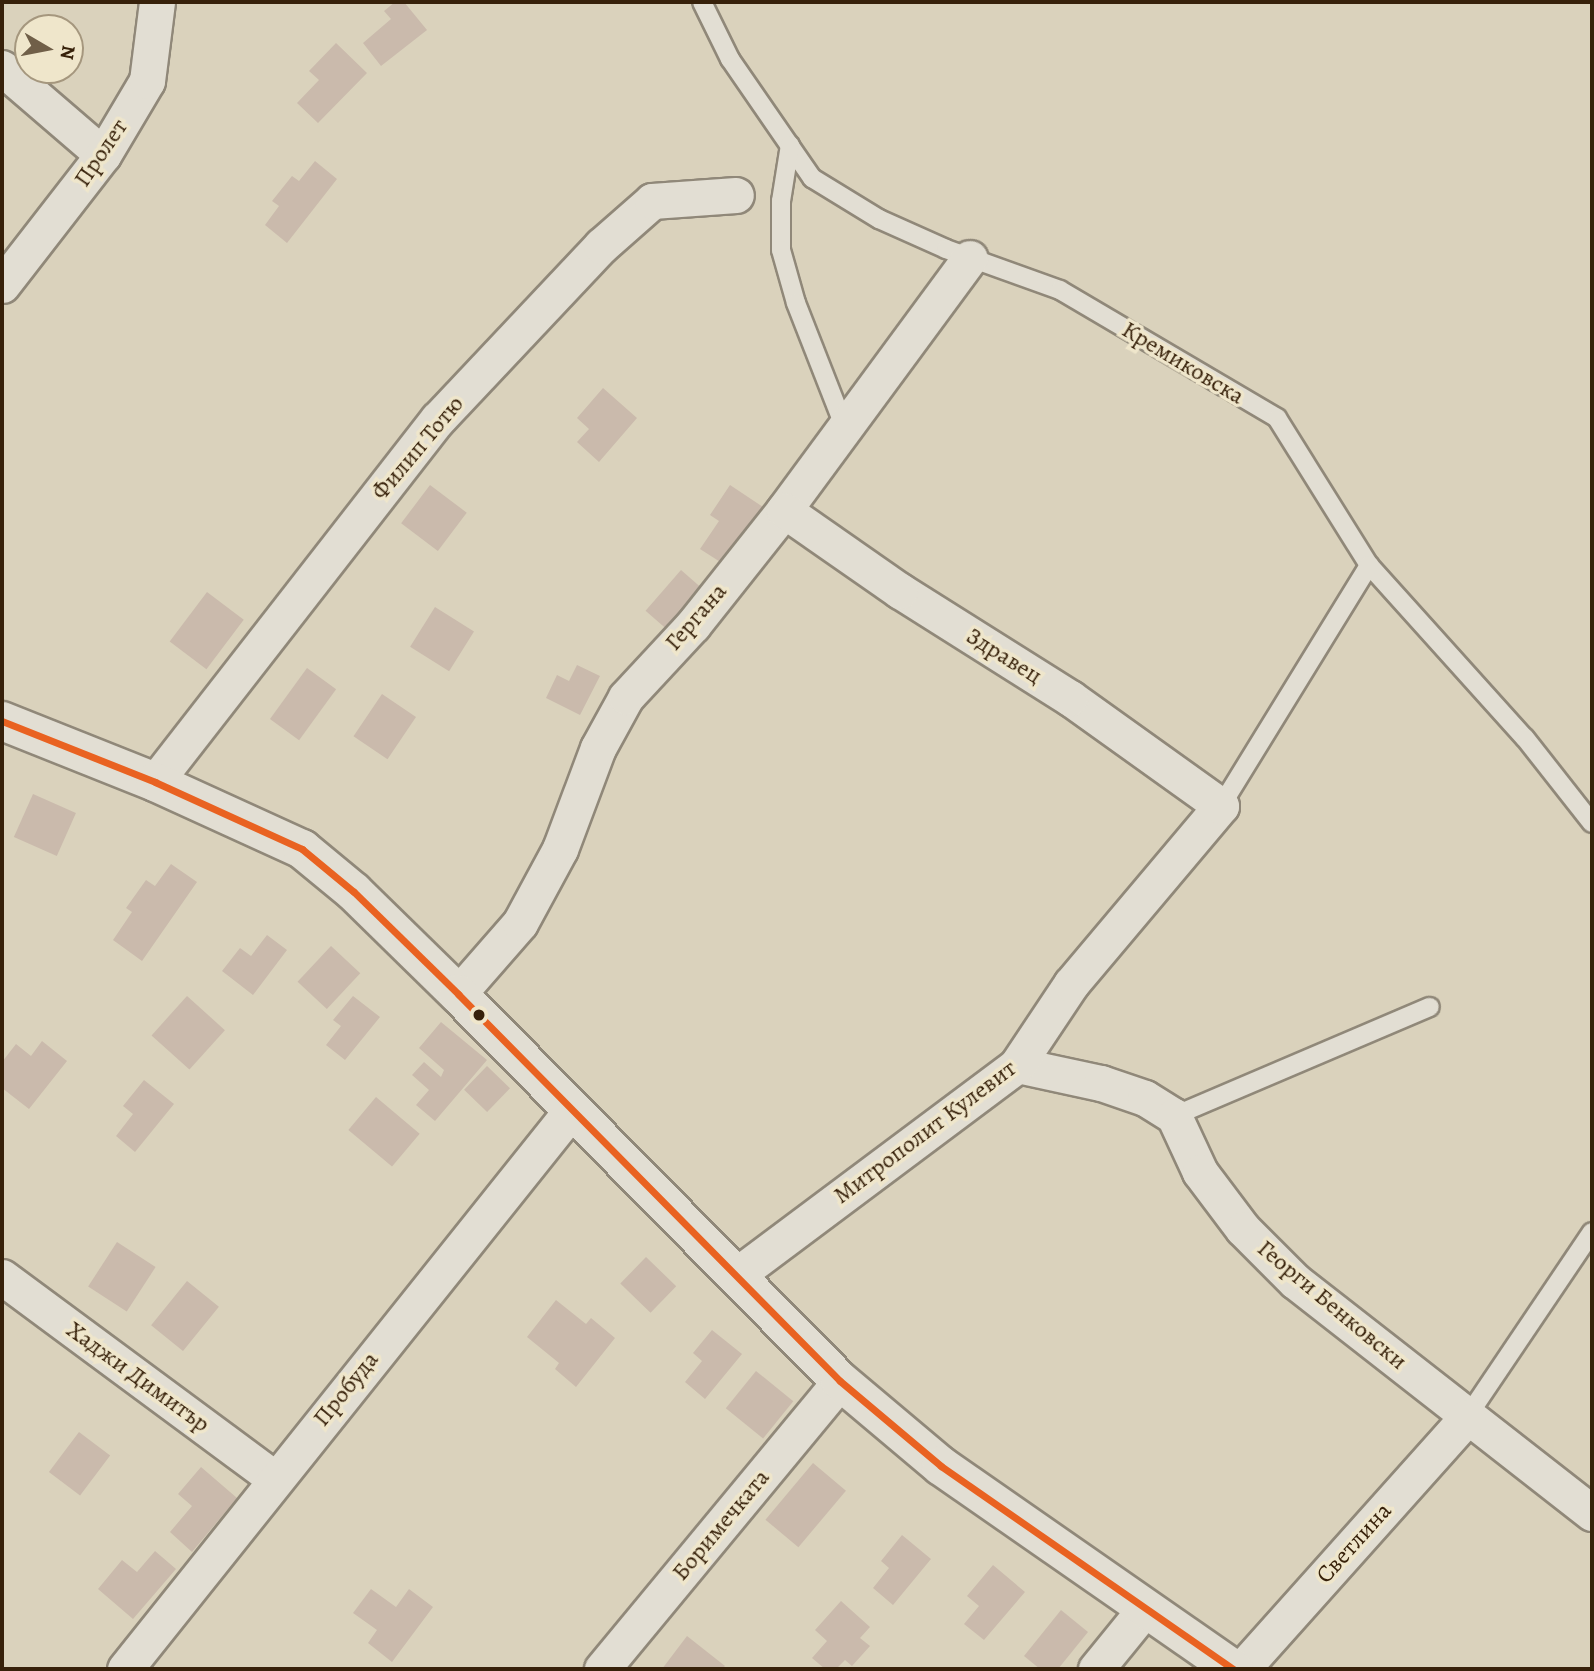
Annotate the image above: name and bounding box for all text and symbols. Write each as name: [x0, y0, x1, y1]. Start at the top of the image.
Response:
north arrow: [14, 14, 84, 84]
text: N: [54, 43, 82, 61]
street label: Пролет: [68, 114, 134, 192]
street label: Кремиковска: [1117, 315, 1249, 411]
street label: Филип Тотю: [366, 390, 470, 506]
street label: Гергана: [659, 577, 733, 657]
street label: Здравец: [961, 622, 1047, 690]
unlabelled marker: [472, 1008, 486, 1022]
street label: Митрополит Кулевит: [828, 1054, 1022, 1210]
street label: Георги Бенковски: [1251, 1234, 1413, 1376]
street label: Хаджи Димитър: [61, 1315, 215, 1439]
street label: Пробуда: [307, 1346, 385, 1432]
street label: Боримечката: [666, 1463, 776, 1587]
street label: Светлина: [1310, 1497, 1398, 1589]

